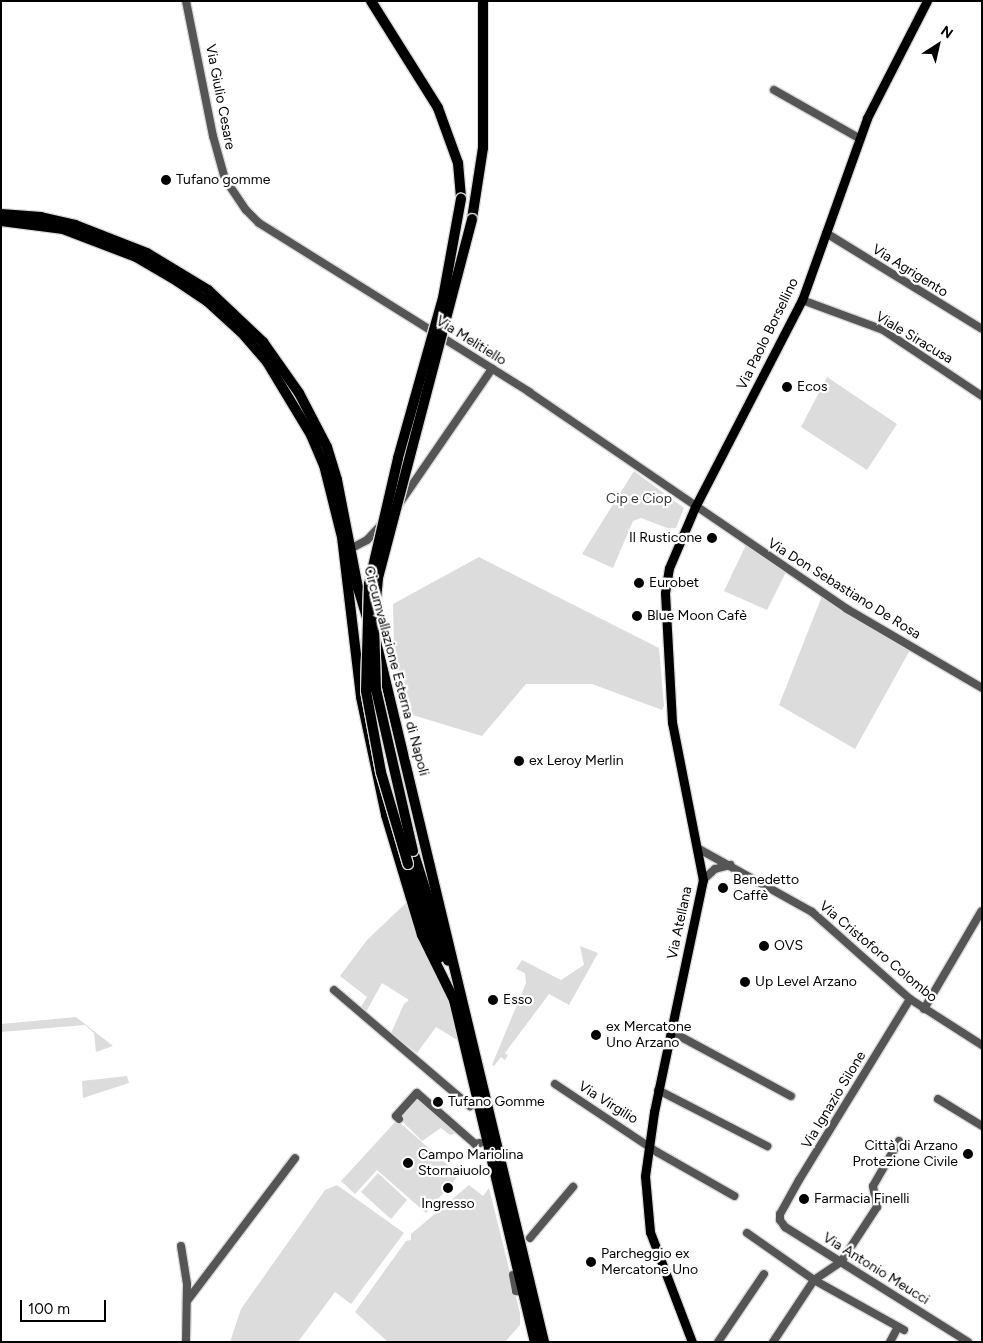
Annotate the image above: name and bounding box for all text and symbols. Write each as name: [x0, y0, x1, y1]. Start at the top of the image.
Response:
north arrow: [913, 20, 963, 70]
text: N: [938, 22, 956, 42]
street label: Via Giulio Cesare: [202, 43, 238, 151]
place label: Tufano gomme: [176, 172, 270, 188]
marker: Tufano gomme: [160, 174, 172, 186]
street label: Via Agrigento: [869, 241, 951, 301]
street label: Via Paolo Borsellino: [734, 275, 802, 393]
street label: Viale Siracusa: [872, 308, 956, 368]
street label: Via Melitiello: [433, 313, 509, 369]
place label: Ecos: [797, 379, 828, 395]
marker: Ecos: [781, 381, 793, 393]
park label: Cip e Ciop: [606, 491, 672, 507]
place label: Il Rusticone: [629, 530, 702, 546]
marker: Il Rusticone: [706, 532, 718, 544]
street label: Via Don Sebastiano De Rosa: [764, 535, 924, 643]
street label: Circumvallazione Esterna di Napoli: [360, 564, 432, 778]
place label: Eurobet: [649, 575, 699, 591]
marker: Eurobet: [633, 577, 645, 589]
place label: Blue Moon Cafè: [647, 608, 747, 624]
marker: Blue Moon Cafè: [631, 610, 643, 622]
place label: ex Leroy Merlin: [529, 753, 623, 769]
marker: ex Leroy Merlin: [513, 755, 525, 767]
place label: Benedetto Caffè: [733, 872, 799, 904]
marker: Benedetto Caffè: [717, 882, 729, 894]
street label: Via Atellana: [664, 885, 696, 961]
street label: Via Cristoforo Colombo: [816, 898, 940, 1006]
place label: OVS: [774, 938, 803, 954]
marker: OVS: [758, 940, 770, 952]
place label: Up Level Arzano: [755, 974, 857, 990]
marker: Up Level Arzano: [739, 976, 751, 988]
place label: Esso: [503, 992, 532, 1008]
marker: Esso: [487, 994, 499, 1006]
place label: ex Mercatone Uno Arzano: [606, 1019, 691, 1052]
marker: ex Mercatone Uno Arzano: [590, 1029, 602, 1041]
street label: Via Ignazio Silone: [798, 1048, 870, 1152]
street label: Via Virgilio: [575, 1078, 641, 1128]
place label: Tufano Gomme: [448, 1094, 545, 1110]
marker: Tufano Gomme: [432, 1096, 444, 1108]
place label: Città di Arzano Protezione Civile: [852, 1138, 958, 1170]
place label: Campo Mariolina Stornaiuolo: [418, 1147, 523, 1180]
marker: Città di Arzano Protezione Civile: [962, 1148, 974, 1160]
marker: Campo Mariolina Stornaiuolo: [402, 1157, 414, 1169]
marker: Ingresso: [442, 1182, 454, 1194]
place label: Farmacia Finelli: [814, 1191, 910, 1207]
marker: Farmacia Finelli: [798, 1193, 810, 1205]
place label: Ingresso: [421, 1196, 475, 1212]
street label: Via Antonio Meucci: [820, 1229, 932, 1309]
place label: Parcheggio ex Mercatone Uno: [601, 1246, 698, 1278]
marker: Parcheggio ex Mercatone Uno: [585, 1256, 597, 1268]
scale bar: [22, 1290, 109, 1322]
text: 100 m: [28, 1300, 70, 1318]

